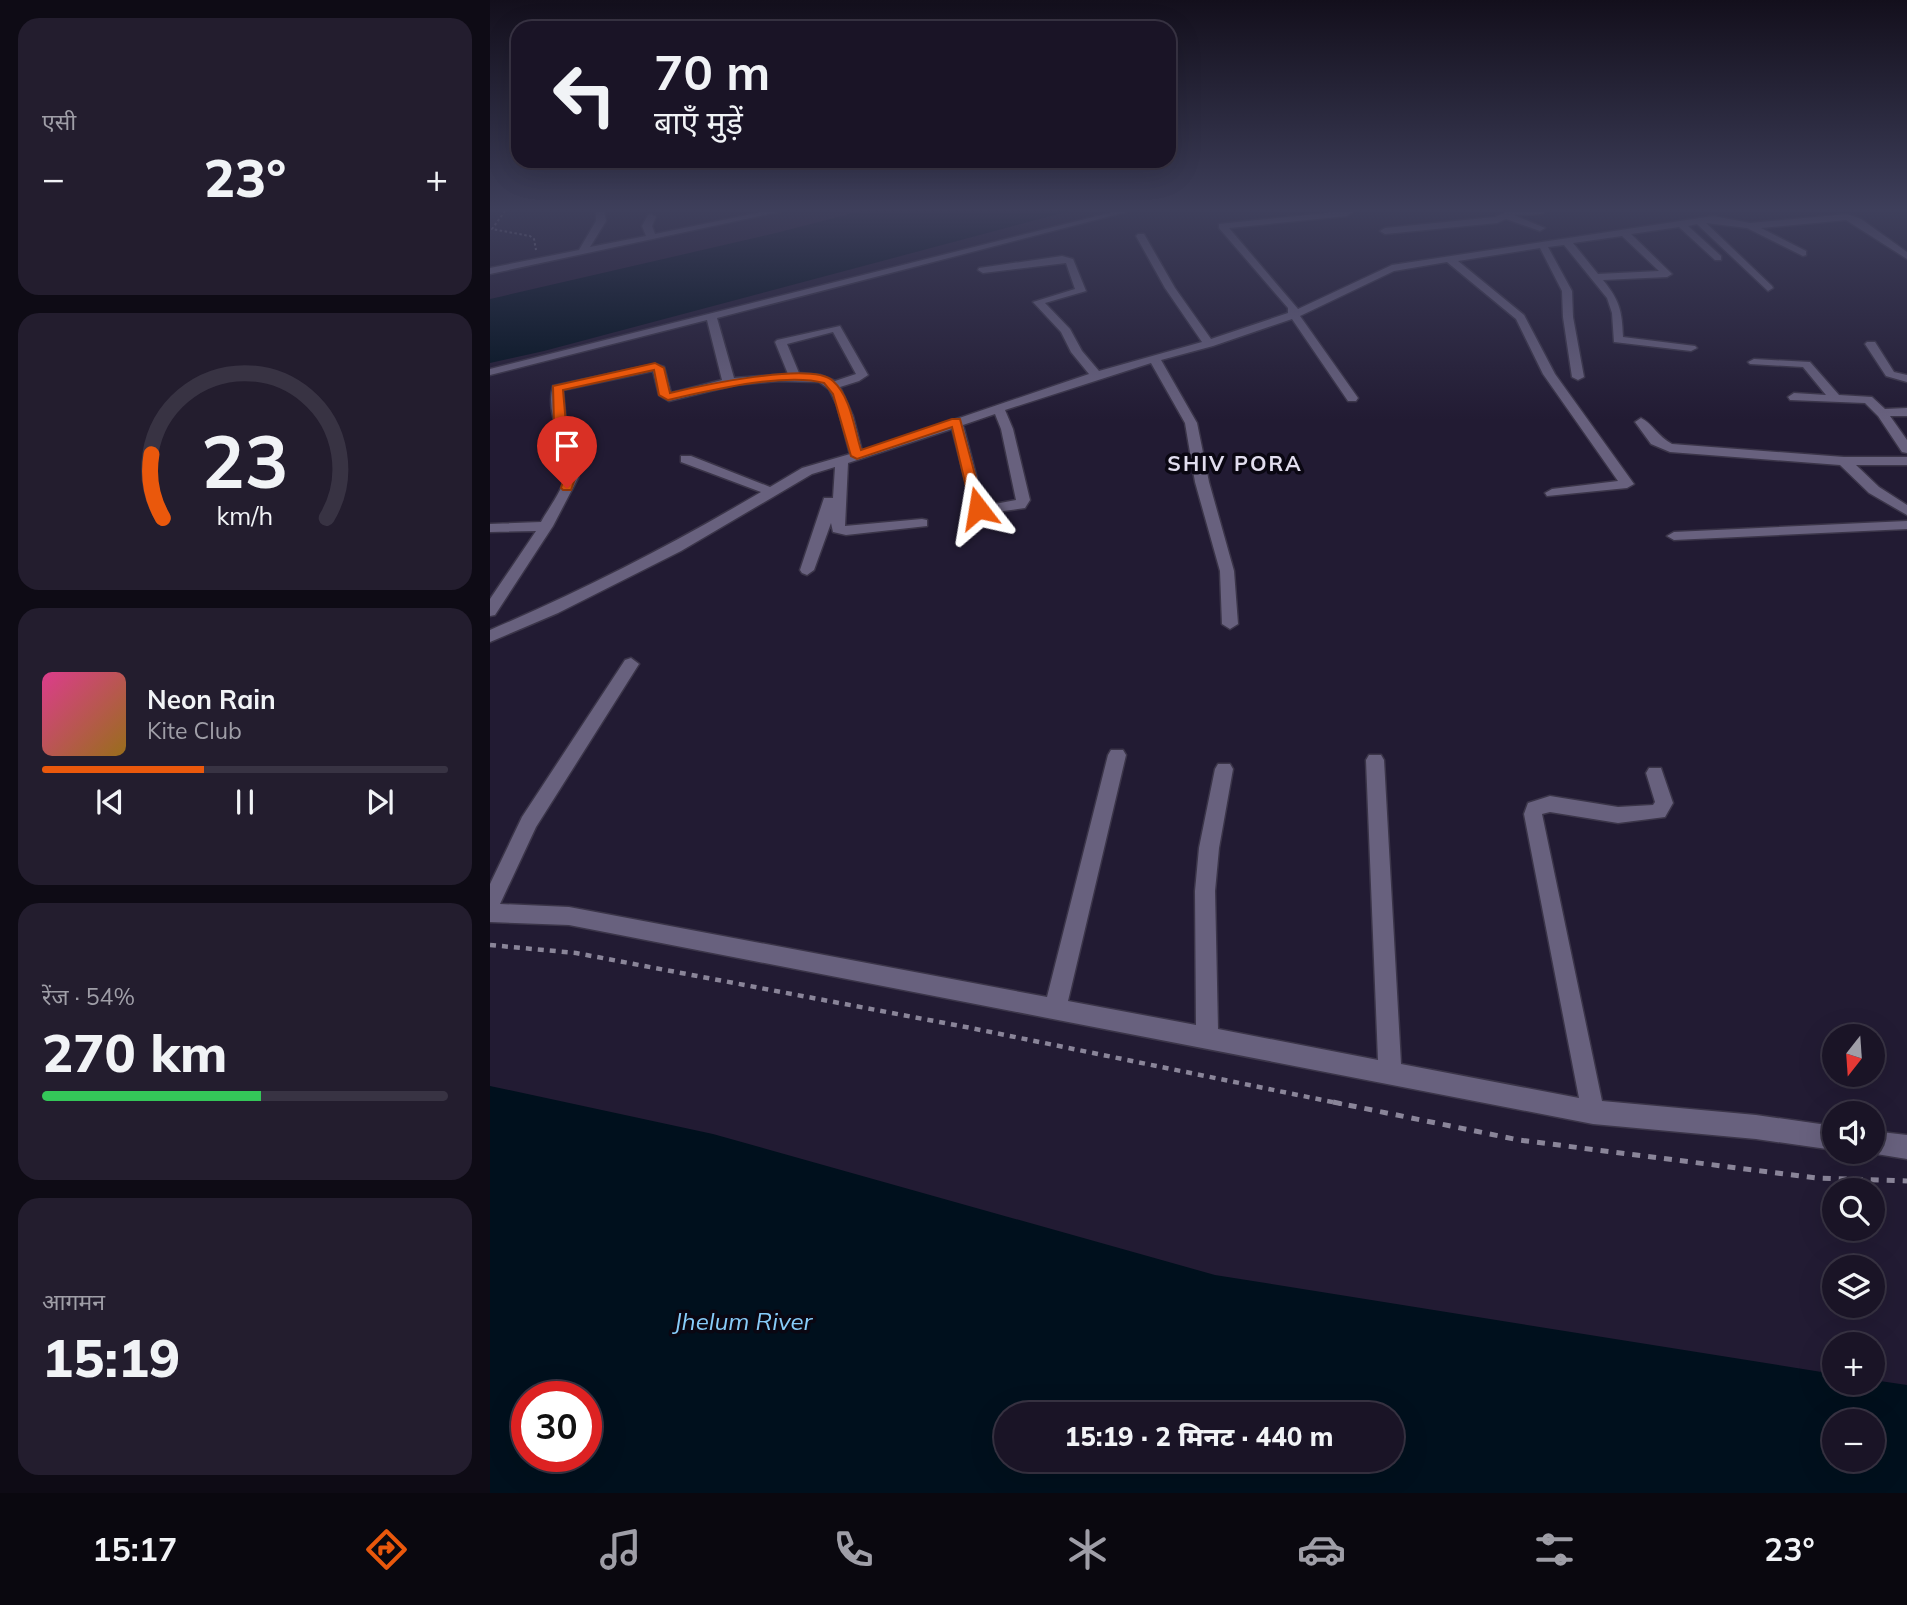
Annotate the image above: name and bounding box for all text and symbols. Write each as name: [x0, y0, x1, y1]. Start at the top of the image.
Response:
text: 70 m: [654, 41, 770, 102]
icon: left: [539, 49, 630, 140]
text: बाएँ मुड़ें: [654, 102, 743, 142]
text: एसी: [42, 107, 76, 136]
text: 23°: [204, 145, 286, 210]
text: −: [42, 154, 65, 202]
text: +: [425, 154, 448, 202]
text: 23: [201, 415, 289, 506]
pin: [537, 416, 597, 488]
icon: arrive: [548, 427, 586, 465]
district label: SHIV PORA: [1167, 450, 1303, 476]
position arrow: [941, 471, 1015, 545]
text: km/h: [217, 499, 273, 530]
text: Neon Rain: [147, 683, 276, 716]
text: Kite Club: [147, 716, 242, 745]
icon: previous: [91, 783, 129, 821]
icon: pause: [226, 783, 264, 821]
icon: next: [361, 783, 399, 821]
text: रेंज · 54%: [42, 982, 135, 1011]
text: 270 km: [42, 1020, 227, 1085]
north arrow: [1822, 1024, 1885, 1087]
map controls: [1822, 1024, 1885, 1472]
button: sound: [1822, 1101, 1885, 1164]
button: search: [1822, 1178, 1885, 1241]
button: layers: [1822, 1255, 1885, 1318]
text: आगमन: [42, 1287, 105, 1316]
water label: Jhelum River: [672, 1306, 814, 1336]
text: 15:19: [42, 1325, 180, 1390]
button: +: [1822, 1332, 1885, 1395]
speed limit sign: 30: [511, 1381, 602, 1472]
button: −: [1822, 1409, 1885, 1472]
text: 15:19 · 2 मिनट · 440 m: [1065, 1420, 1333, 1453]
icon: directions: [362, 1525, 411, 1574]
icon: music: [596, 1525, 645, 1574]
icon: phone: [829, 1525, 878, 1574]
icon: climate: [1063, 1525, 1112, 1574]
icon: car: [1297, 1525, 1346, 1574]
icon: filters: [1530, 1525, 1579, 1574]
text: 15:17: [92, 1529, 177, 1569]
text: 23°: [1764, 1529, 1815, 1569]

